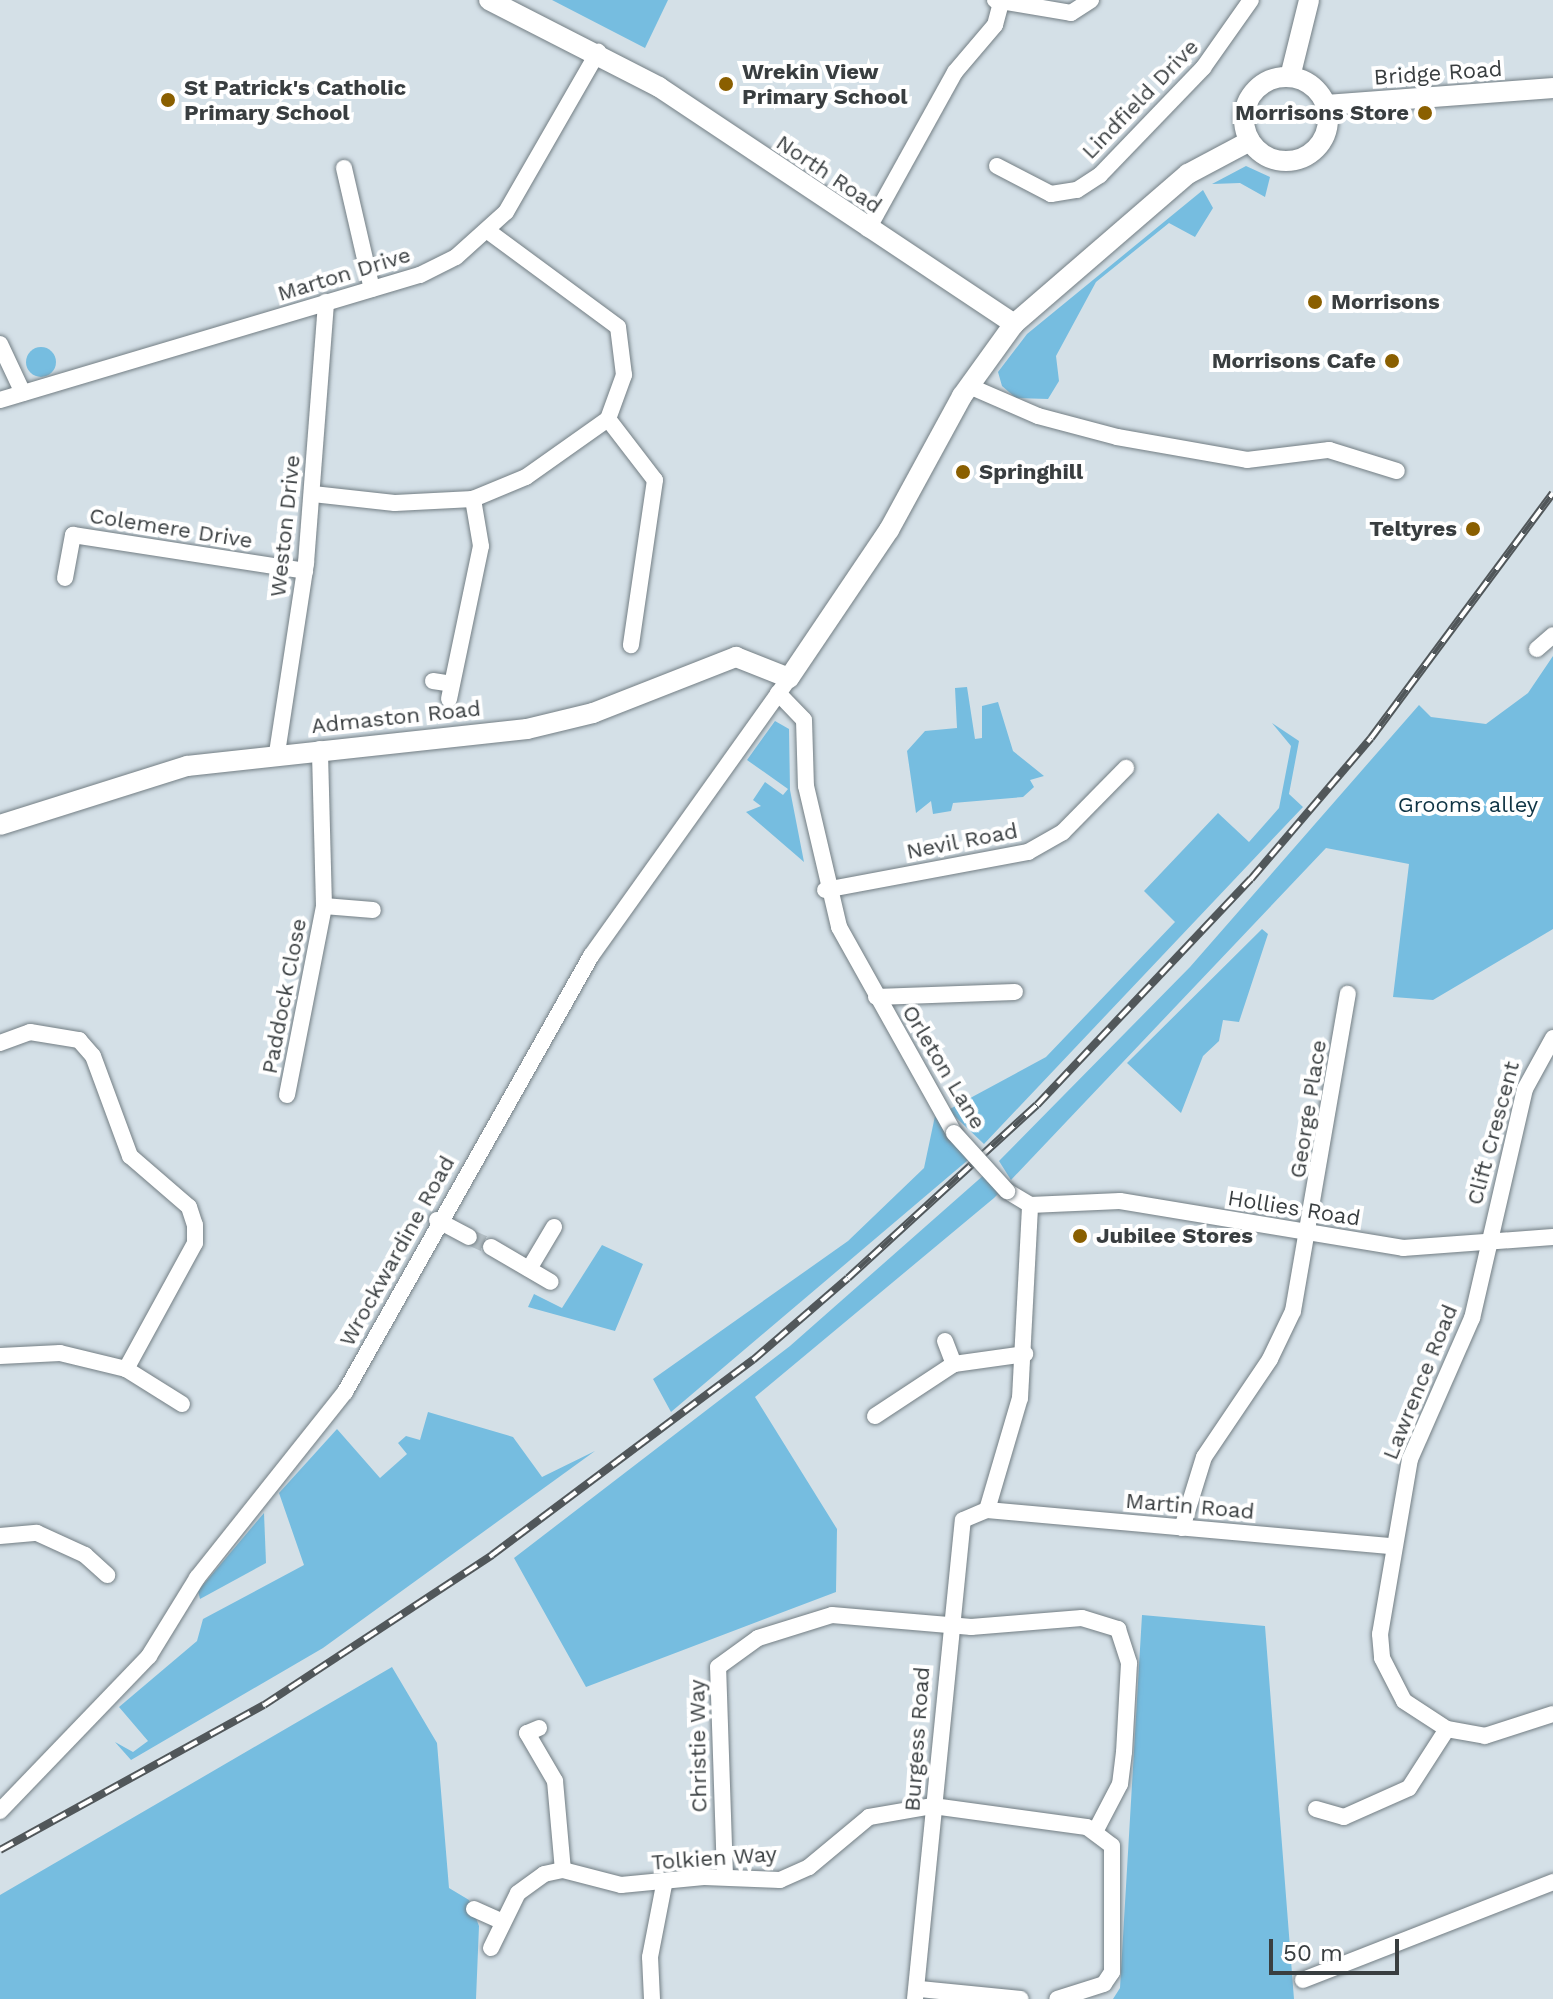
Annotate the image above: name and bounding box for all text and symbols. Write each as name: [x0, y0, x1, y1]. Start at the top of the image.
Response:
street label: Lindfield Drive: [1076, 34, 1204, 164]
street label: Bridge Road: [1373, 55, 1503, 91]
place label: Wrekin View Primary School: [742, 58, 908, 110]
place label: St Patrick's Catholic Primary School: [184, 74, 406, 126]
marker: Wrekin View Primary School: [717, 75, 735, 93]
marker: St Patrick's Catholic Primary School: [159, 91, 177, 109]
place label: Morrisons Store: [1235, 100, 1409, 126]
marker: Morrisons Store: [1416, 104, 1434, 122]
street label: North Road: [771, 129, 887, 219]
street label: Marton Drive: [274, 241, 414, 307]
place label: Morrisons: [1331, 289, 1440, 315]
marker: Morrisons: [1306, 293, 1324, 311]
place label: Morrisons Cafe: [1212, 348, 1376, 374]
marker: Morrisons Cafe: [1383, 352, 1401, 370]
street label: Weston Drive: [264, 454, 306, 598]
place label: Springhill: [979, 459, 1083, 485]
marker: Springhill: [954, 463, 972, 481]
street label: Colemere Drive: [87, 502, 255, 554]
place label: Teltyres: [1369, 516, 1457, 542]
marker: Teltyres: [1464, 520, 1482, 538]
street label: Admaston Road: [310, 695, 482, 739]
park label: Grooms alley: [1398, 792, 1538, 818]
street label: Nevil Road: [904, 817, 1020, 865]
street label: Paddock Close: [256, 916, 312, 1076]
street label: Orleton Lane: [897, 1000, 991, 1134]
street label: George Place: [1284, 1038, 1332, 1180]
street label: Clift Crescent: [1461, 1058, 1525, 1208]
street label: Wrockwardine Road: [334, 1151, 460, 1351]
street label: Hollies Road: [1226, 1184, 1362, 1232]
place label: Jubilee Stores: [1096, 1223, 1253, 1249]
marker: Jubilee Stores: [1071, 1227, 1089, 1245]
street label: Lawrence Road: [1377, 1301, 1463, 1463]
street label: Martin Road: [1124, 1487, 1256, 1525]
street label: Burgess Road: [899, 1666, 935, 1812]
street label: Christie Way: [684, 1679, 712, 1813]
street label: Tolkien Way: [650, 1840, 778, 1876]
scale bar: [1273, 1923, 1403, 1973]
text: 50 m: [1283, 1939, 1343, 1967]

